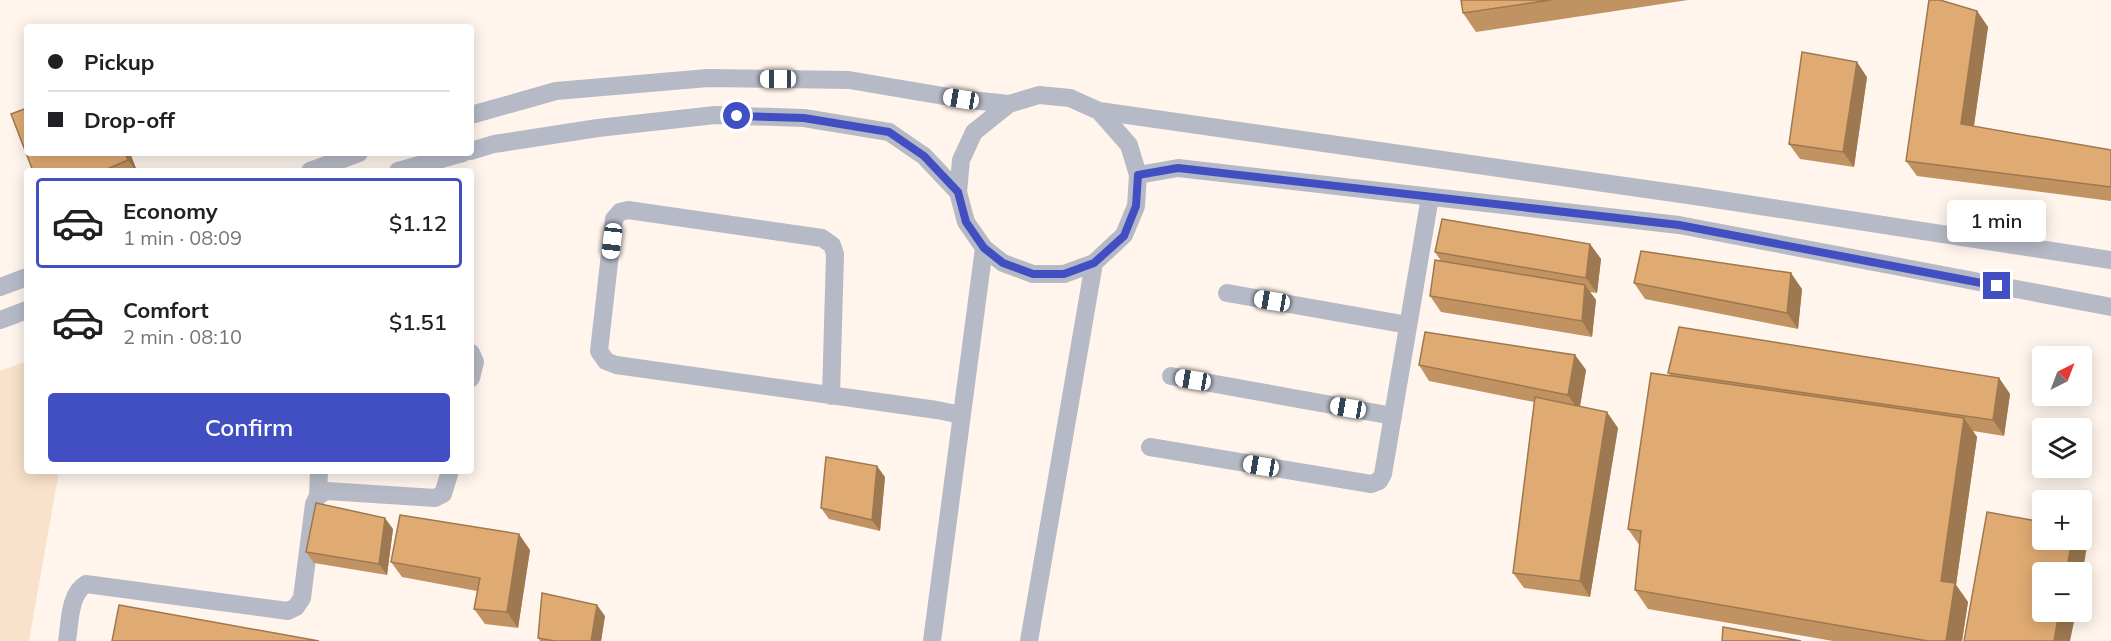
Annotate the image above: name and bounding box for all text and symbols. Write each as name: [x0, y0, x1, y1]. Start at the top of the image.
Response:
text: Pickup: [84, 48, 154, 76]
car: [760, 70, 796, 88]
car: [942, 87, 980, 111]
route start: [723, 102, 750, 129]
text: Drop-off: [84, 106, 175, 134]
icon: car: [51, 196, 105, 250]
text: Economy: [123, 197, 218, 225]
callout: 1 min: [1948, 199, 2046, 241]
text: 1 min: [1971, 208, 2022, 233]
text: $1.12: [389, 209, 447, 237]
car: [601, 222, 623, 260]
text: 1 min · 08:09: [123, 225, 242, 250]
route end: [1983, 272, 2010, 299]
car: [1253, 289, 1291, 313]
icon: car: [51, 295, 105, 349]
text: Comfort: [123, 296, 209, 324]
text: $1.51: [389, 308, 447, 336]
text: 2 min · 08:10: [123, 324, 242, 349]
north arrow: [2032, 346, 2092, 406]
map controls: [2032, 346, 2092, 622]
car: [1174, 368, 1212, 392]
button: Confirm: [48, 393, 450, 462]
car: [1329, 396, 1367, 420]
button: layers: [2032, 418, 2092, 478]
car: [1242, 454, 1280, 478]
button: +: [2032, 490, 2092, 550]
button: −: [2032, 562, 2092, 622]

